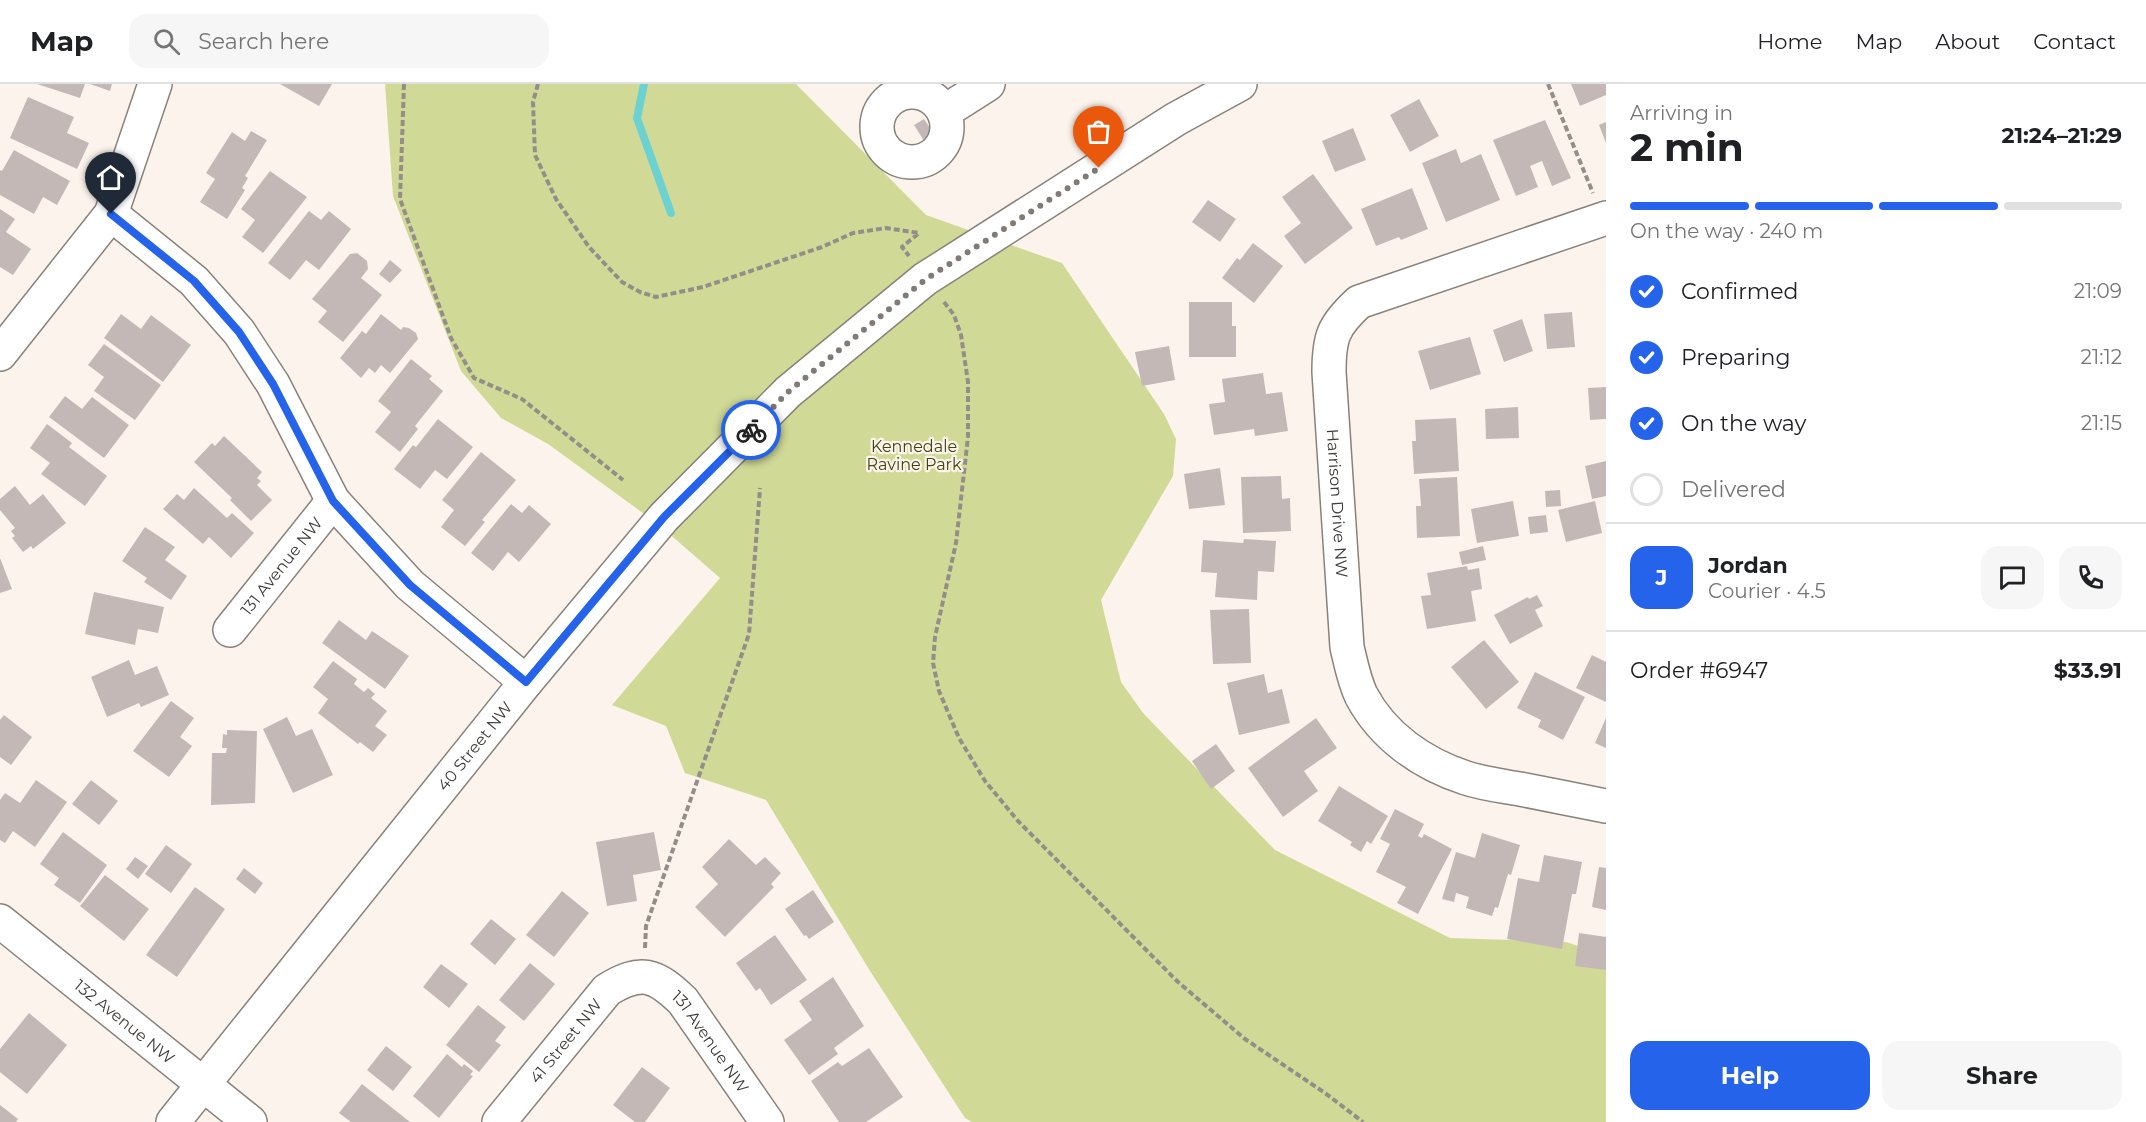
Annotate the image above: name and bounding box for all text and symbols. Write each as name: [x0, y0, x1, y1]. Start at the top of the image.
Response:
search box: [129, 14, 549, 68]
text: Map: [30, 24, 93, 58]
icon: search: [150, 25, 183, 58]
text: Search here: [198, 28, 329, 55]
text: Home: [1757, 29, 1822, 54]
text: Map: [1855, 29, 1902, 54]
text: About: [1935, 29, 2000, 54]
text: Contact: [2033, 29, 2116, 54]
text: Arriving in: [1630, 101, 1733, 125]
pin: [1073, 106, 1124, 168]
icon: bag: [1082, 115, 1115, 148]
text: 21:24–21:29: [2001, 122, 2122, 149]
text: 2 min: [1630, 123, 1744, 171]
pin: [85, 152, 136, 214]
icon: home: [94, 161, 127, 194]
text: On the way · 240 m: [1630, 219, 1823, 243]
icon: check: [1630, 275, 1663, 308]
text: Confirmed: [1681, 278, 1798, 305]
text: 21:09: [2074, 279, 2122, 303]
icon: check: [1630, 341, 1663, 374]
text: Preparing: [1681, 344, 1790, 371]
text: 21:12: [2081, 345, 2122, 369]
courier: [721, 400, 781, 460]
icon: check: [1630, 407, 1663, 440]
text: On the way: [1681, 410, 1806, 437]
text: 21:15: [2081, 411, 2122, 435]
icon: bike: [735, 414, 768, 447]
street label: Harrison Drive NW: [1323, 428, 1352, 578]
park label: Kennedale Ravine Park: [867, 437, 962, 474]
text: Delivered: [1681, 476, 1786, 503]
street label: 131 Avenue NW: [236, 513, 326, 619]
button: chat: [1981, 546, 2044, 609]
button: phone: [2059, 546, 2122, 609]
text: Jordan: [1708, 552, 1788, 579]
text: J: [1656, 564, 1667, 591]
text: Courier · 4.5: [1708, 579, 1826, 603]
text: Order #6947: [1630, 657, 1768, 684]
text: $33.91: [2054, 657, 2122, 684]
street label: 40 Street NW: [433, 698, 516, 794]
street label: 132 Avenue NW: [71, 975, 179, 1067]
street label: 131 Avenue NW: [668, 986, 753, 1096]
street label: 41 Street NW: [525, 995, 606, 1087]
button: Help: [1630, 1041, 1870, 1110]
button: Share: [1882, 1041, 2122, 1110]

